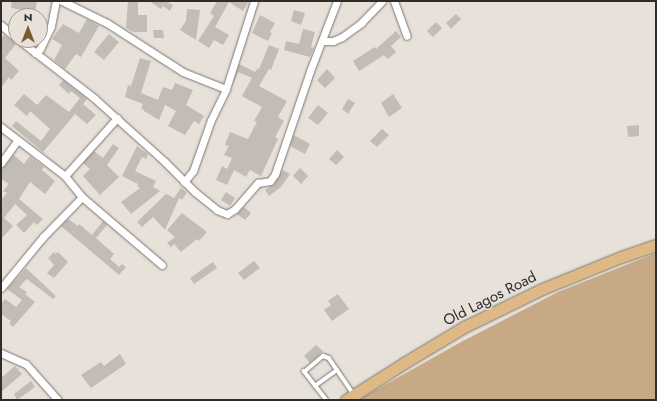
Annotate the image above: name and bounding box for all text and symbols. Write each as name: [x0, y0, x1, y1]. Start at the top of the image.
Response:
north arrow: [8, 8, 48, 48]
text: N: [24, 9, 32, 25]
street label: Old Lagos Road: [440, 268, 540, 330]

